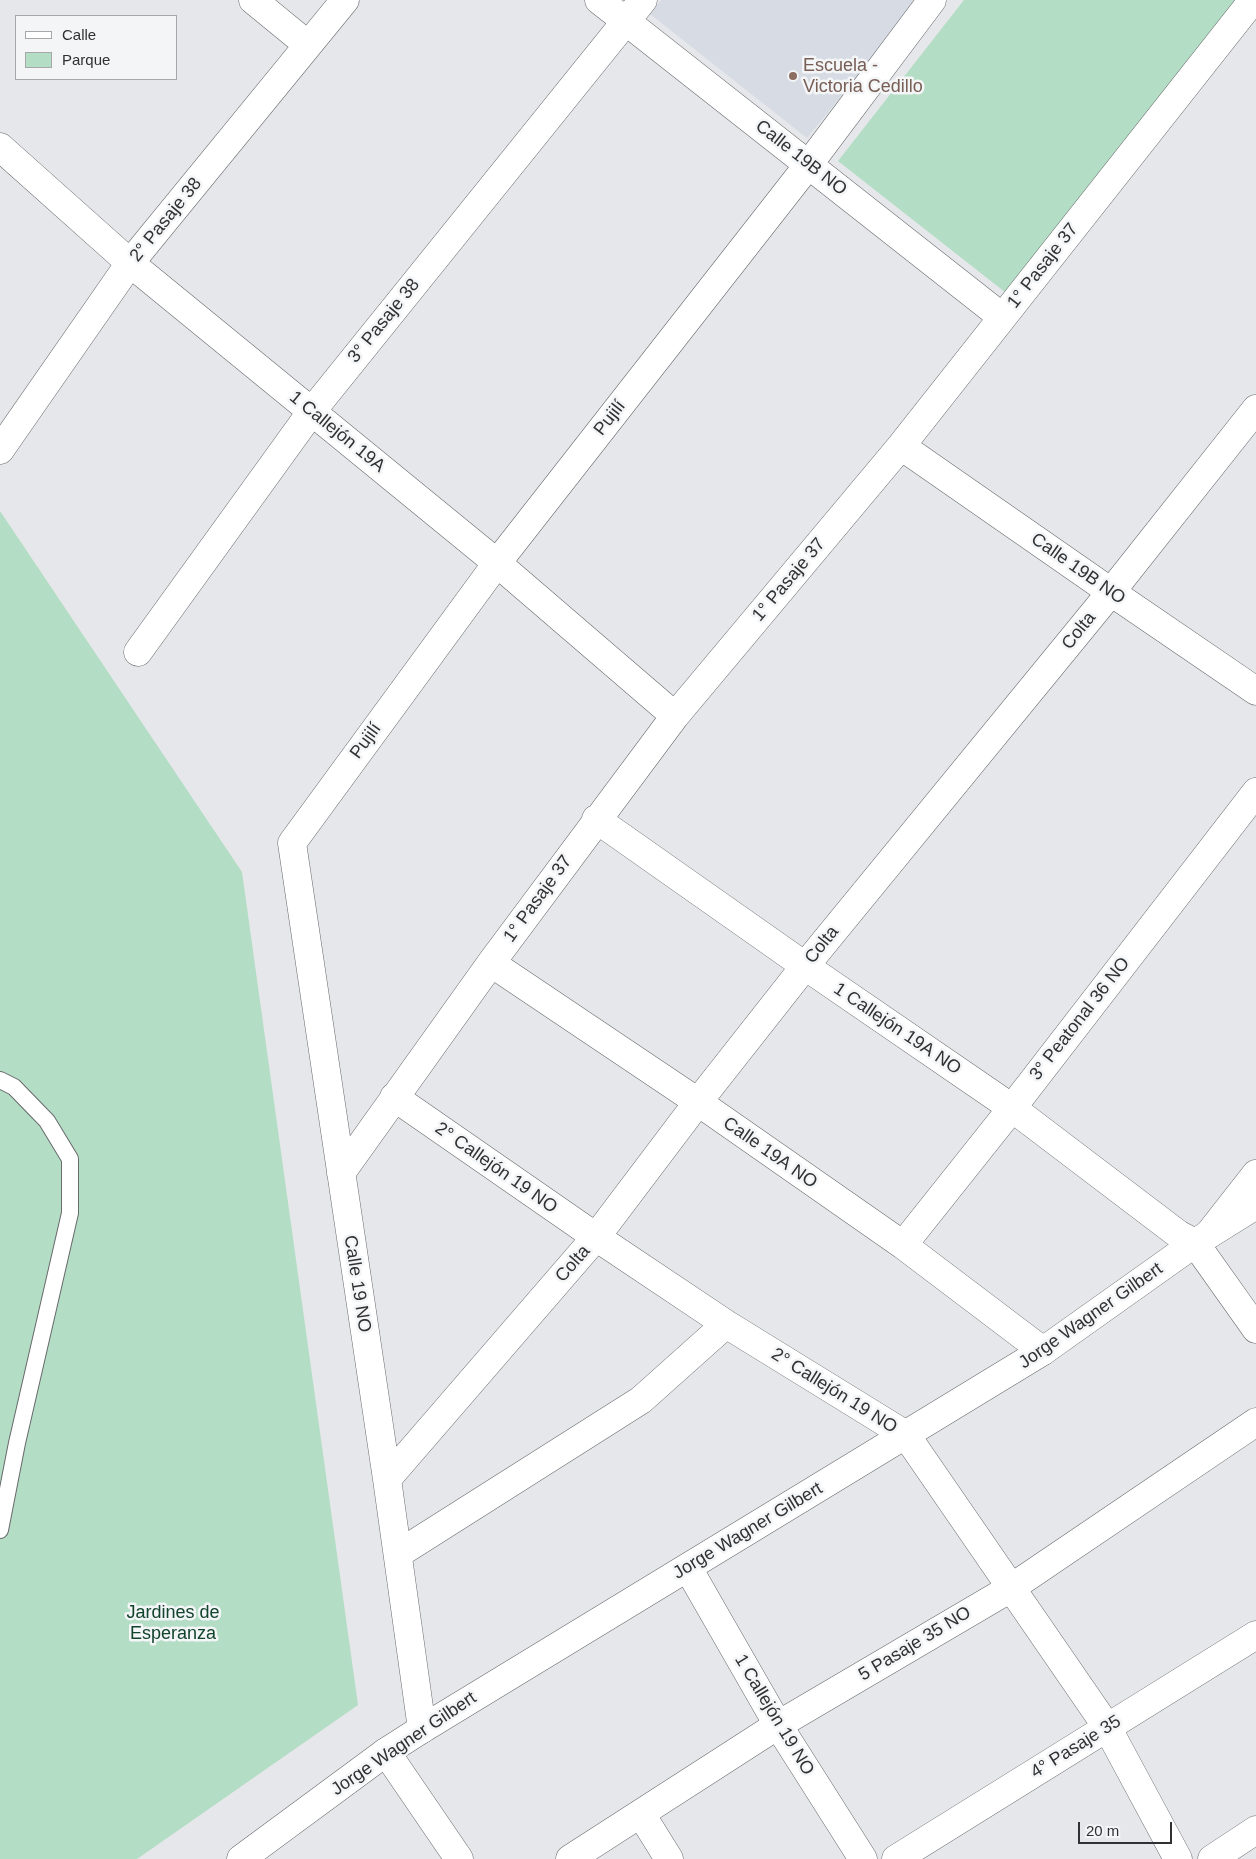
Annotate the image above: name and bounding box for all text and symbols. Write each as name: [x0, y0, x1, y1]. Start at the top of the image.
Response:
legend: [15, 15, 178, 80]
text: Calle: [62, 26, 96, 43]
text: Parque: [62, 51, 110, 68]
place label: Escuela - Victoria Cedillo: [803, 55, 923, 98]
marker: Escuela - Victoria Cedillo: [787, 70, 799, 82]
street label: Calle 19B NO: [751, 116, 851, 200]
street label: 2° Pasaje 38: [125, 173, 207, 267]
street label: 1° Pasaje 37: [1003, 219, 1083, 313]
street label: 3° Pasaje 38: [343, 274, 425, 368]
street label: 1 Callejón 19A: [285, 387, 389, 477]
street label: Pujilí: [589, 396, 631, 440]
street label: Calle 19B NO: [1027, 529, 1129, 609]
street label: 1° Pasaje 37: [748, 534, 830, 626]
street label: Colta: [1057, 608, 1101, 654]
street label: Pujilí: [346, 719, 386, 763]
street label: 1° Pasaje 37: [499, 851, 577, 947]
street label: Colta: [800, 922, 844, 968]
street label: 3° Peatonal 36 NO: [1025, 953, 1135, 1085]
street label: 1 Callejón 19A NO: [829, 978, 965, 1080]
street label: Calle 19A NO: [719, 1113, 821, 1193]
street label: 2° Callejón 19 NO: [431, 1118, 561, 1218]
street label: Calle 19 NO: [339, 1234, 375, 1334]
street label: Colta: [551, 1241, 595, 1287]
street label: Jorge Wagner Gilbert: [1015, 1258, 1167, 1374]
street label: 2° Callejón 19 NO: [767, 1344, 901, 1438]
street label: Jorge Wagner Gilbert: [669, 1478, 827, 1584]
park label: Jardines de Esperanza: [126, 1602, 220, 1645]
street label: 5 Pasaje 35 NO: [855, 1602, 975, 1686]
street label: 1 Callejón 19 NO: [729, 1651, 819, 1779]
street label: Jorge Wagner Gilbert: [327, 1687, 481, 1801]
street label: 4° Pasaje 35: [1027, 1711, 1125, 1783]
scale bar: [1081, 1812, 1175, 1844]
text: 20 m: [1086, 1822, 1119, 1839]

